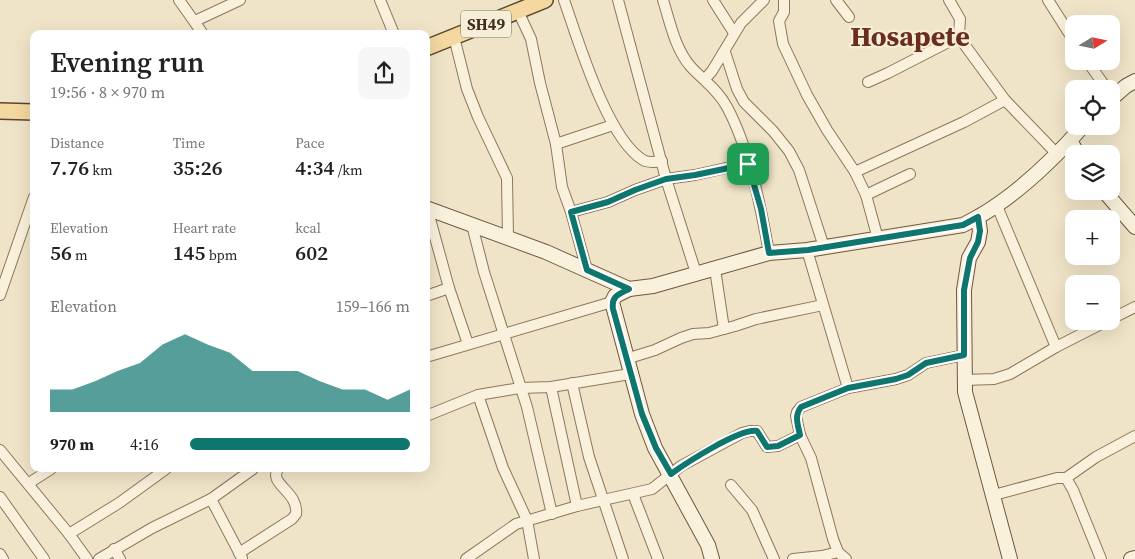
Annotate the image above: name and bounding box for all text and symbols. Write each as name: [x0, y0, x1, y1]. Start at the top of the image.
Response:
road number: SH49: [461, 10, 511, 38]
north arrow: [1065, 15, 1120, 70]
map controls: [1065, 15, 1120, 330]
district label: Hosapete: [850, 17, 970, 55]
text: Evening run: [50, 43, 204, 81]
button: share: [358, 47, 410, 99]
button: locate: [1065, 80, 1120, 135]
text: 19:56 · 8 × 970 m: [50, 81, 165, 103]
text: Distance: [50, 133, 104, 153]
text: Time: [173, 133, 205, 153]
text: Pace: [295, 133, 325, 153]
pin: [727, 143, 769, 185]
button: layers: [1065, 145, 1120, 200]
icon: arrive: [734, 150, 762, 178]
text: 7.76: [50, 153, 89, 182]
text: 35:26: [173, 153, 223, 182]
text: 4:34: [295, 153, 334, 182]
text: km: [89, 160, 113, 180]
text: /km: [334, 160, 363, 180]
button: +: [1065, 210, 1120, 265]
text: Elevation: [50, 218, 108, 238]
text: Heart rate: [173, 218, 236, 238]
text: kcal: [295, 218, 321, 238]
text: 56: [50, 238, 72, 267]
text: 145: [173, 238, 205, 267]
text: 602: [295, 238, 328, 267]
text: m: [72, 245, 88, 265]
text: bpm: [205, 245, 237, 265]
button: −: [1065, 275, 1120, 330]
text: Elevation: [50, 295, 117, 317]
text: 159–166 m: [336, 295, 410, 317]
text: 970 m: [50, 433, 94, 455]
text: 4:16: [130, 433, 159, 455]

